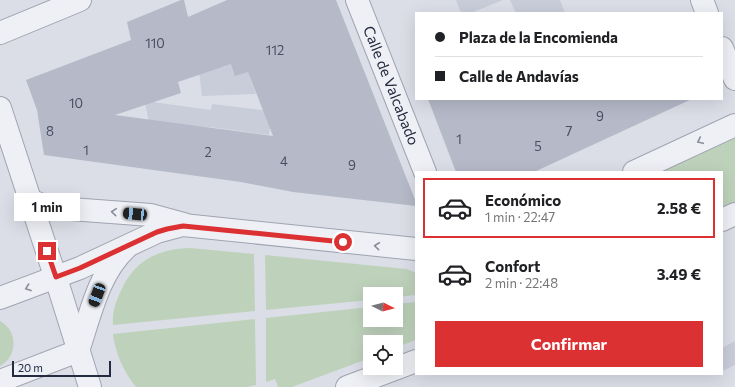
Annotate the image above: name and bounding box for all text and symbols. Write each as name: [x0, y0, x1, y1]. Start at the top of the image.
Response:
street label: Calle de Valcabado: [360, 23, 423, 148]
text: Plaza de la Encomienda: [459, 28, 618, 46]
house number: 110: [145, 35, 165, 51]
house number: 112: [266, 42, 284, 58]
text: Calle de Andavías: [459, 67, 579, 85]
house number: 10: [69, 95, 83, 111]
house number: 9: [596, 108, 604, 124]
house number: 8: [46, 123, 54, 139]
house number: 7: [566, 123, 573, 139]
house number: 1: [456, 131, 462, 147]
one-way arrow: [696, 136, 704, 144]
house number: 5: [534, 138, 542, 154]
house number: 1: [83, 142, 89, 158]
house number: 2: [204, 144, 212, 160]
house number: 4: [280, 153, 288, 169]
house number: 9: [348, 157, 356, 173]
icon: car: [437, 190, 473, 226]
text: Económico: [485, 191, 561, 209]
callout: 1 min: [14, 193, 80, 221]
text: 1 min: [32, 199, 62, 215]
text: 2.58 €: [657, 199, 701, 217]
car: [123, 207, 147, 221]
one-way arrow: [111, 208, 117, 217]
text: 1 min · 22:47: [485, 209, 555, 225]
route start: [334, 233, 352, 251]
one-way arrow: [374, 241, 380, 250]
route end: [38, 242, 56, 260]
icon: car: [437, 256, 473, 292]
text: Confort: [485, 257, 540, 275]
text: 3.49 €: [657, 265, 701, 283]
text: 2 min · 22:48: [485, 275, 558, 291]
car: [87, 282, 107, 308]
one-way arrow: [25, 283, 32, 291]
north arrow: [363, 287, 403, 327]
map controls: [363, 287, 403, 375]
button: Confirmar: [435, 321, 703, 367]
button: locate: [363, 335, 403, 375]
scale bar: [12, 359, 111, 378]
text: 20 m: [18, 361, 43, 374]

